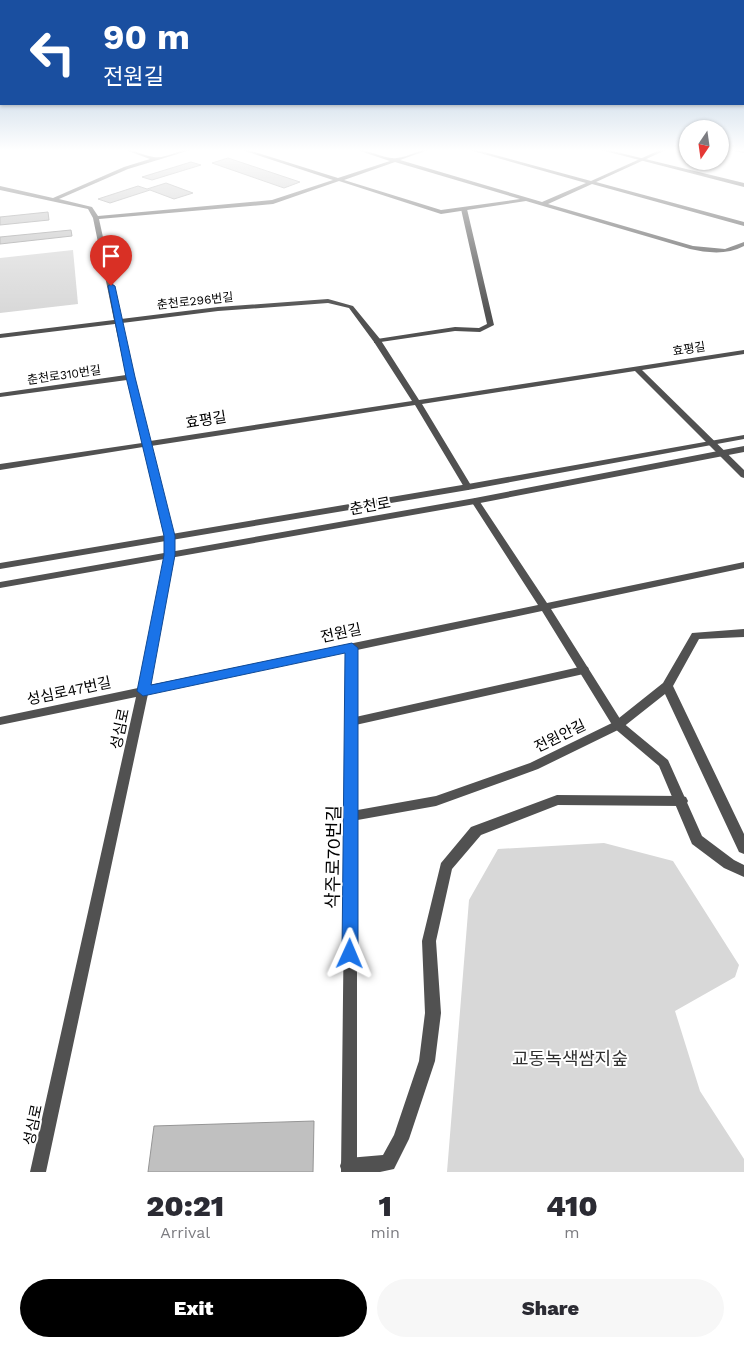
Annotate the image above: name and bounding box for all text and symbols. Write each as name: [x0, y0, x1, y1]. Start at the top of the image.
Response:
text: 90 m: [103, 16, 190, 58]
icon: left: [20, 20, 85, 85]
text: 전원길: [103, 64, 164, 89]
north arrow: [679, 120, 729, 170]
map controls: [679, 120, 729, 170]
pin: [90, 235, 132, 286]
icon: arrive: [97, 242, 125, 270]
street label: 춘천로296번길: [156, 290, 234, 312]
street label: 효평길: [672, 339, 706, 359]
street label: 춘천로310번길: [26, 363, 102, 387]
street label: 효평길: [184, 408, 228, 432]
street label: 춘천로: [348, 494, 392, 518]
street label: 전원길: [319, 620, 363, 646]
street label: 성심로47번길: [25, 673, 113, 709]
street label: 성심로: [107, 707, 133, 751]
street label: 전원안길: [531, 716, 589, 756]
street label: 삭주로70번길: [322, 805, 344, 909]
position arrow: [323, 927, 375, 979]
park label: 교동녹색쌈지숲: [512, 1048, 628, 1069]
street label: 성심로: [20, 1103, 46, 1147]
text: 20:21: [146, 1188, 224, 1223]
text: 1: [378, 1188, 392, 1223]
text: 410: [546, 1188, 598, 1223]
text: Arrival: [160, 1223, 210, 1242]
text: min: [370, 1223, 400, 1242]
text: m: [564, 1223, 580, 1242]
button: Exit: [20, 1279, 367, 1337]
button: Share: [377, 1279, 724, 1337]

